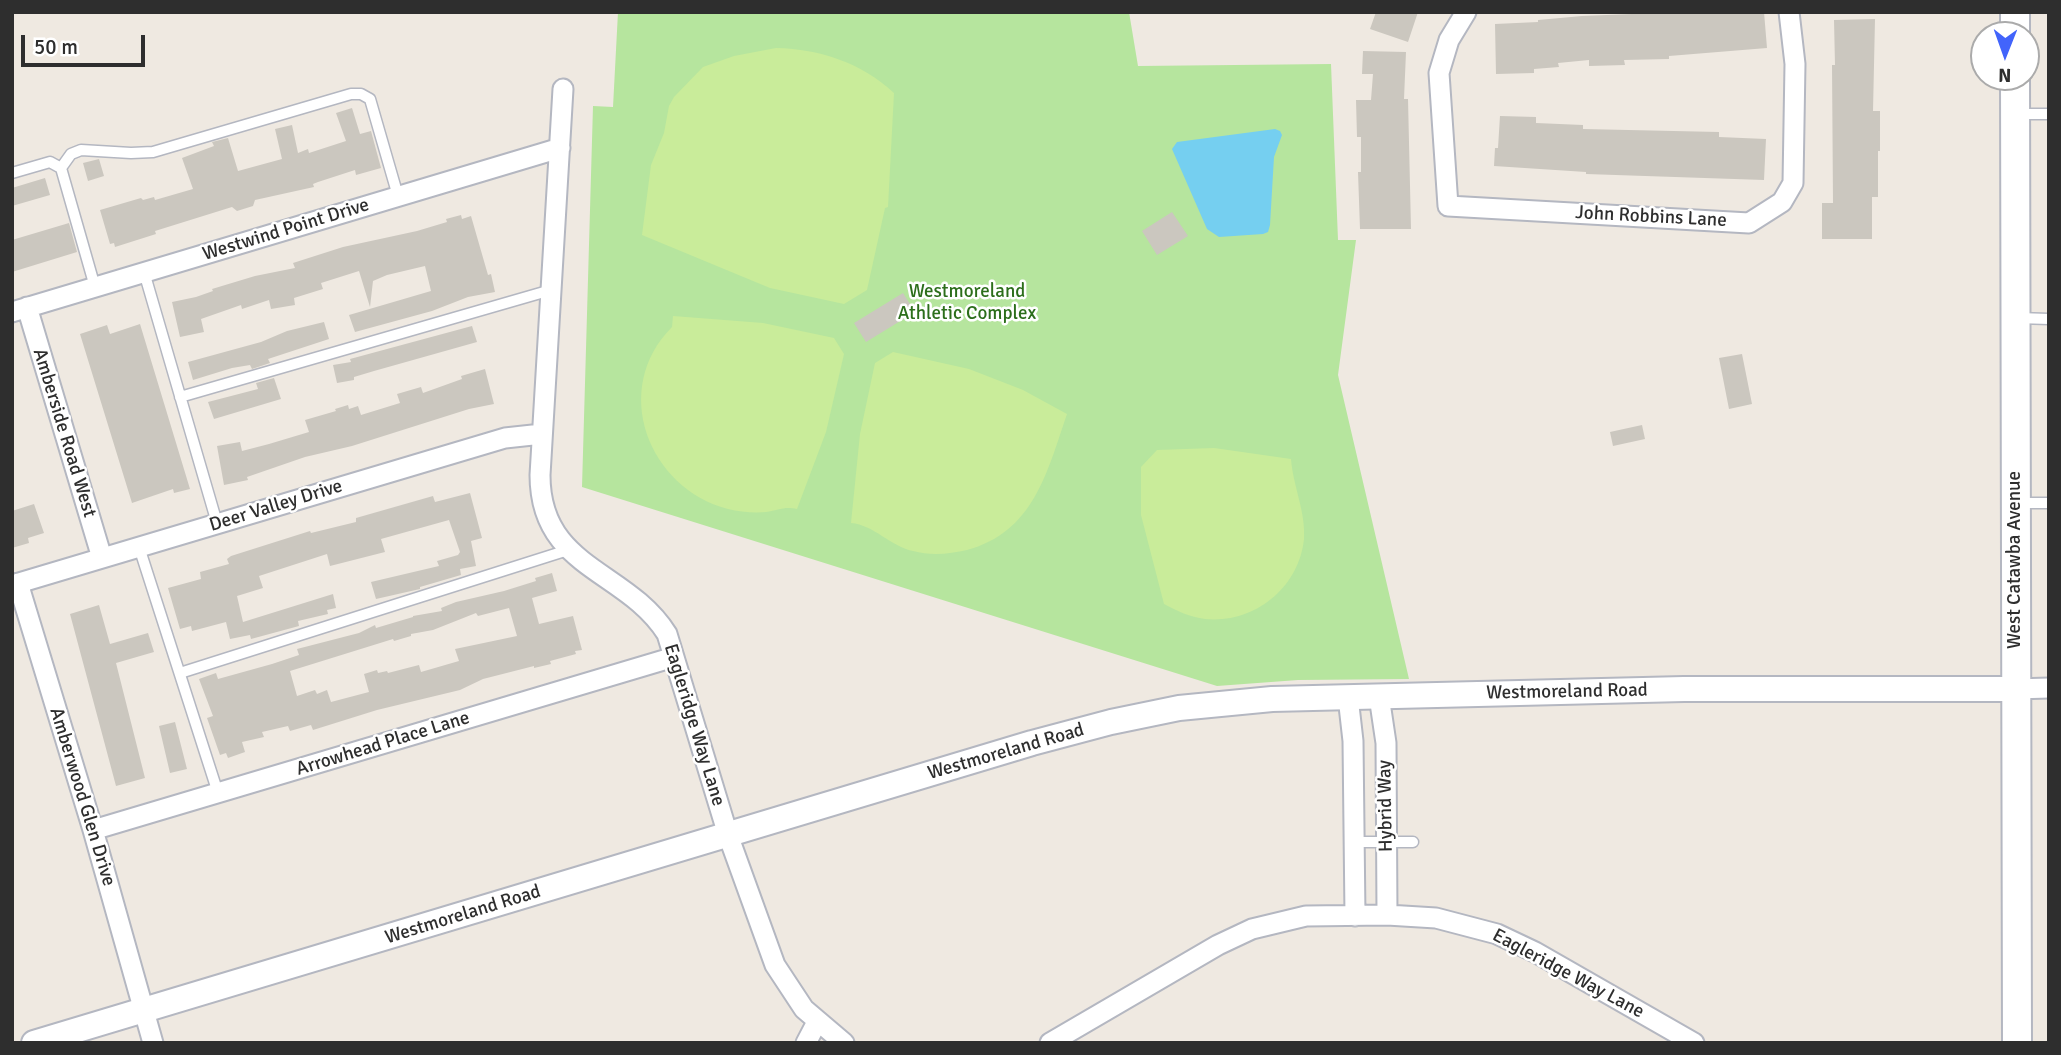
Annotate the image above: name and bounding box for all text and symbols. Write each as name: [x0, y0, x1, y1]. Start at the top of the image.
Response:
scale bar: [24, 21, 149, 65]
north arrow: [1970, 21, 2040, 91]
text: 50 m: [34, 34, 78, 60]
text: N: [1998, 63, 2011, 87]
street label: Westwind Point Drive: [200, 194, 372, 266]
street label: John Robbins Lane: [1575, 202, 1727, 232]
park label: Westmoreland Athletic Complex: [898, 281, 1036, 325]
street label: Amberside Road West: [27, 346, 101, 520]
street label: West Catawba Avenue: [2004, 471, 2026, 649]
street label: Deer Valley Drive: [207, 475, 345, 537]
street label: Eagleridge Way Lane: [658, 641, 730, 809]
street label: Westmoreland Road: [1486, 679, 1648, 705]
street label: Amberwood Glen Drive: [44, 705, 120, 889]
street label: Arrowhead Place Lane: [294, 707, 472, 781]
street label: Westmoreland Road: [925, 719, 1087, 785]
street label: Hybrid Way: [1374, 760, 1398, 852]
street label: Westmoreland Road: [382, 880, 544, 950]
street label: Eagleridge Way Lane: [1488, 924, 1648, 1024]

